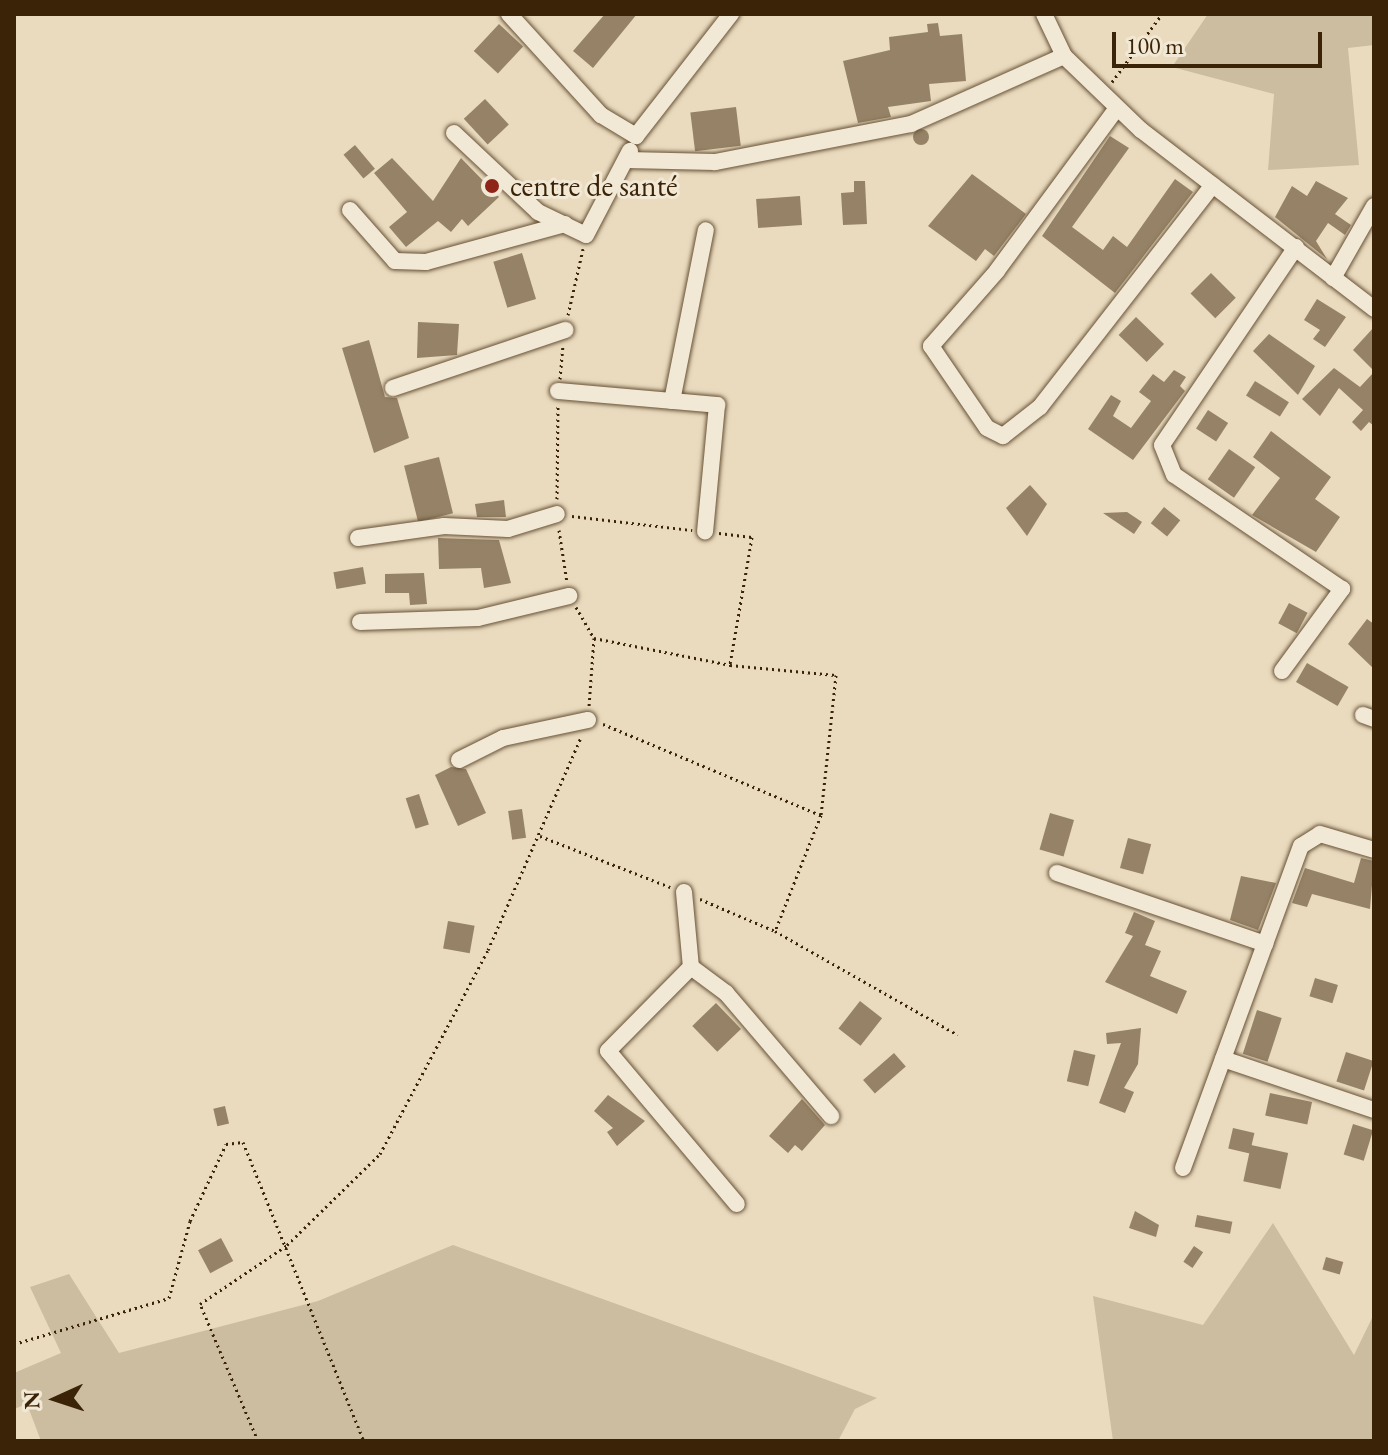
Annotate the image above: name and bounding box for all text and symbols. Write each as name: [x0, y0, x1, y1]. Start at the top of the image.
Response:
scale bar: [1116, 16, 1326, 66]
text: 100 m: [1126, 30, 1184, 61]
place label: centre de santé: [510, 168, 678, 204]
marker: centre de santé: [481, 175, 503, 197]
north arrow: [16, 1359, 96, 1439]
text: N: [17, 1391, 46, 1410]

